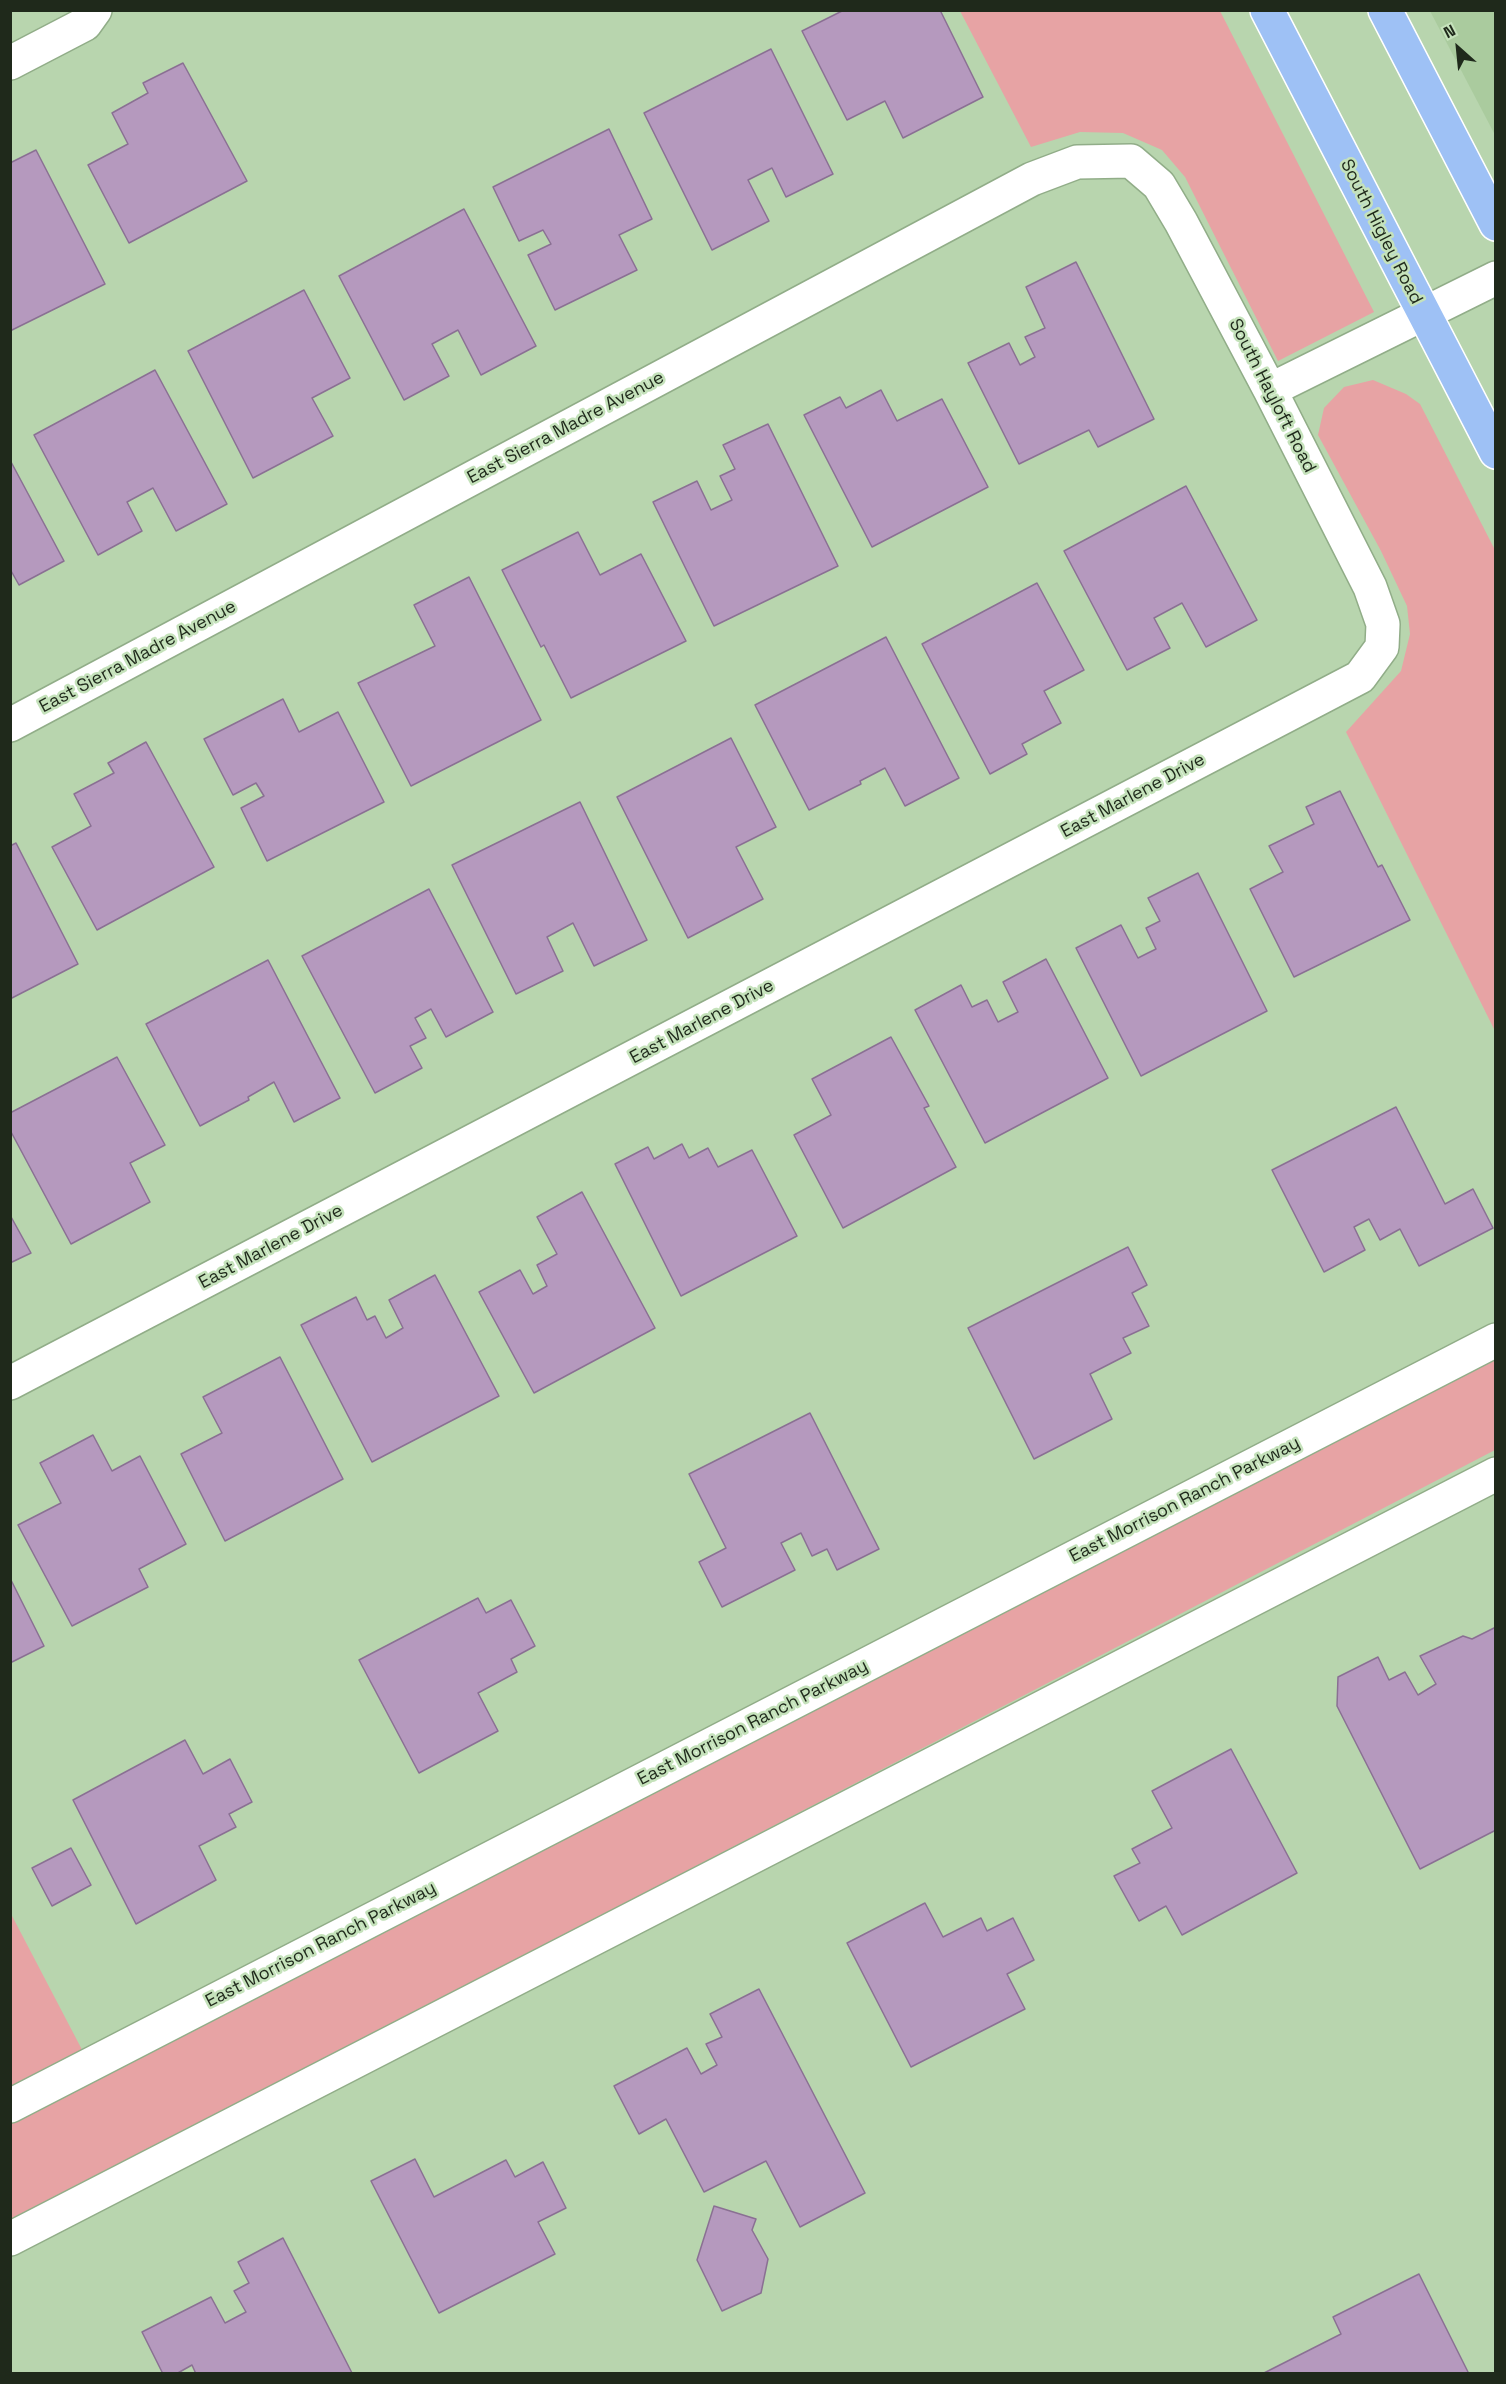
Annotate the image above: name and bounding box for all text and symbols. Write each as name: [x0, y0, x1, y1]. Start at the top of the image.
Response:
north arrow: [1428, 18, 1488, 78]
text: N: [1440, 20, 1459, 43]
street label: South Higley Road: [1335, 156, 1427, 308]
street label: South Hayloft Road: [1224, 315, 1320, 477]
street label: East Sierra Madre Avenue: [464, 367, 668, 489]
street label: East Sierra Madre Avenue: [36, 596, 240, 718]
street label: East Marlene Drive: [1057, 749, 1209, 843]
street label: East Marlene Drive: [626, 975, 778, 1069]
street label: East Marlene Drive: [195, 1200, 347, 1294]
street label: East Morrison Ranch Parkway: [1066, 1432, 1304, 1568]
street label: East Morrison Ranch Parkway: [634, 1655, 872, 1791]
street label: East Morrison Ranch Parkway: [202, 1877, 440, 2013]

